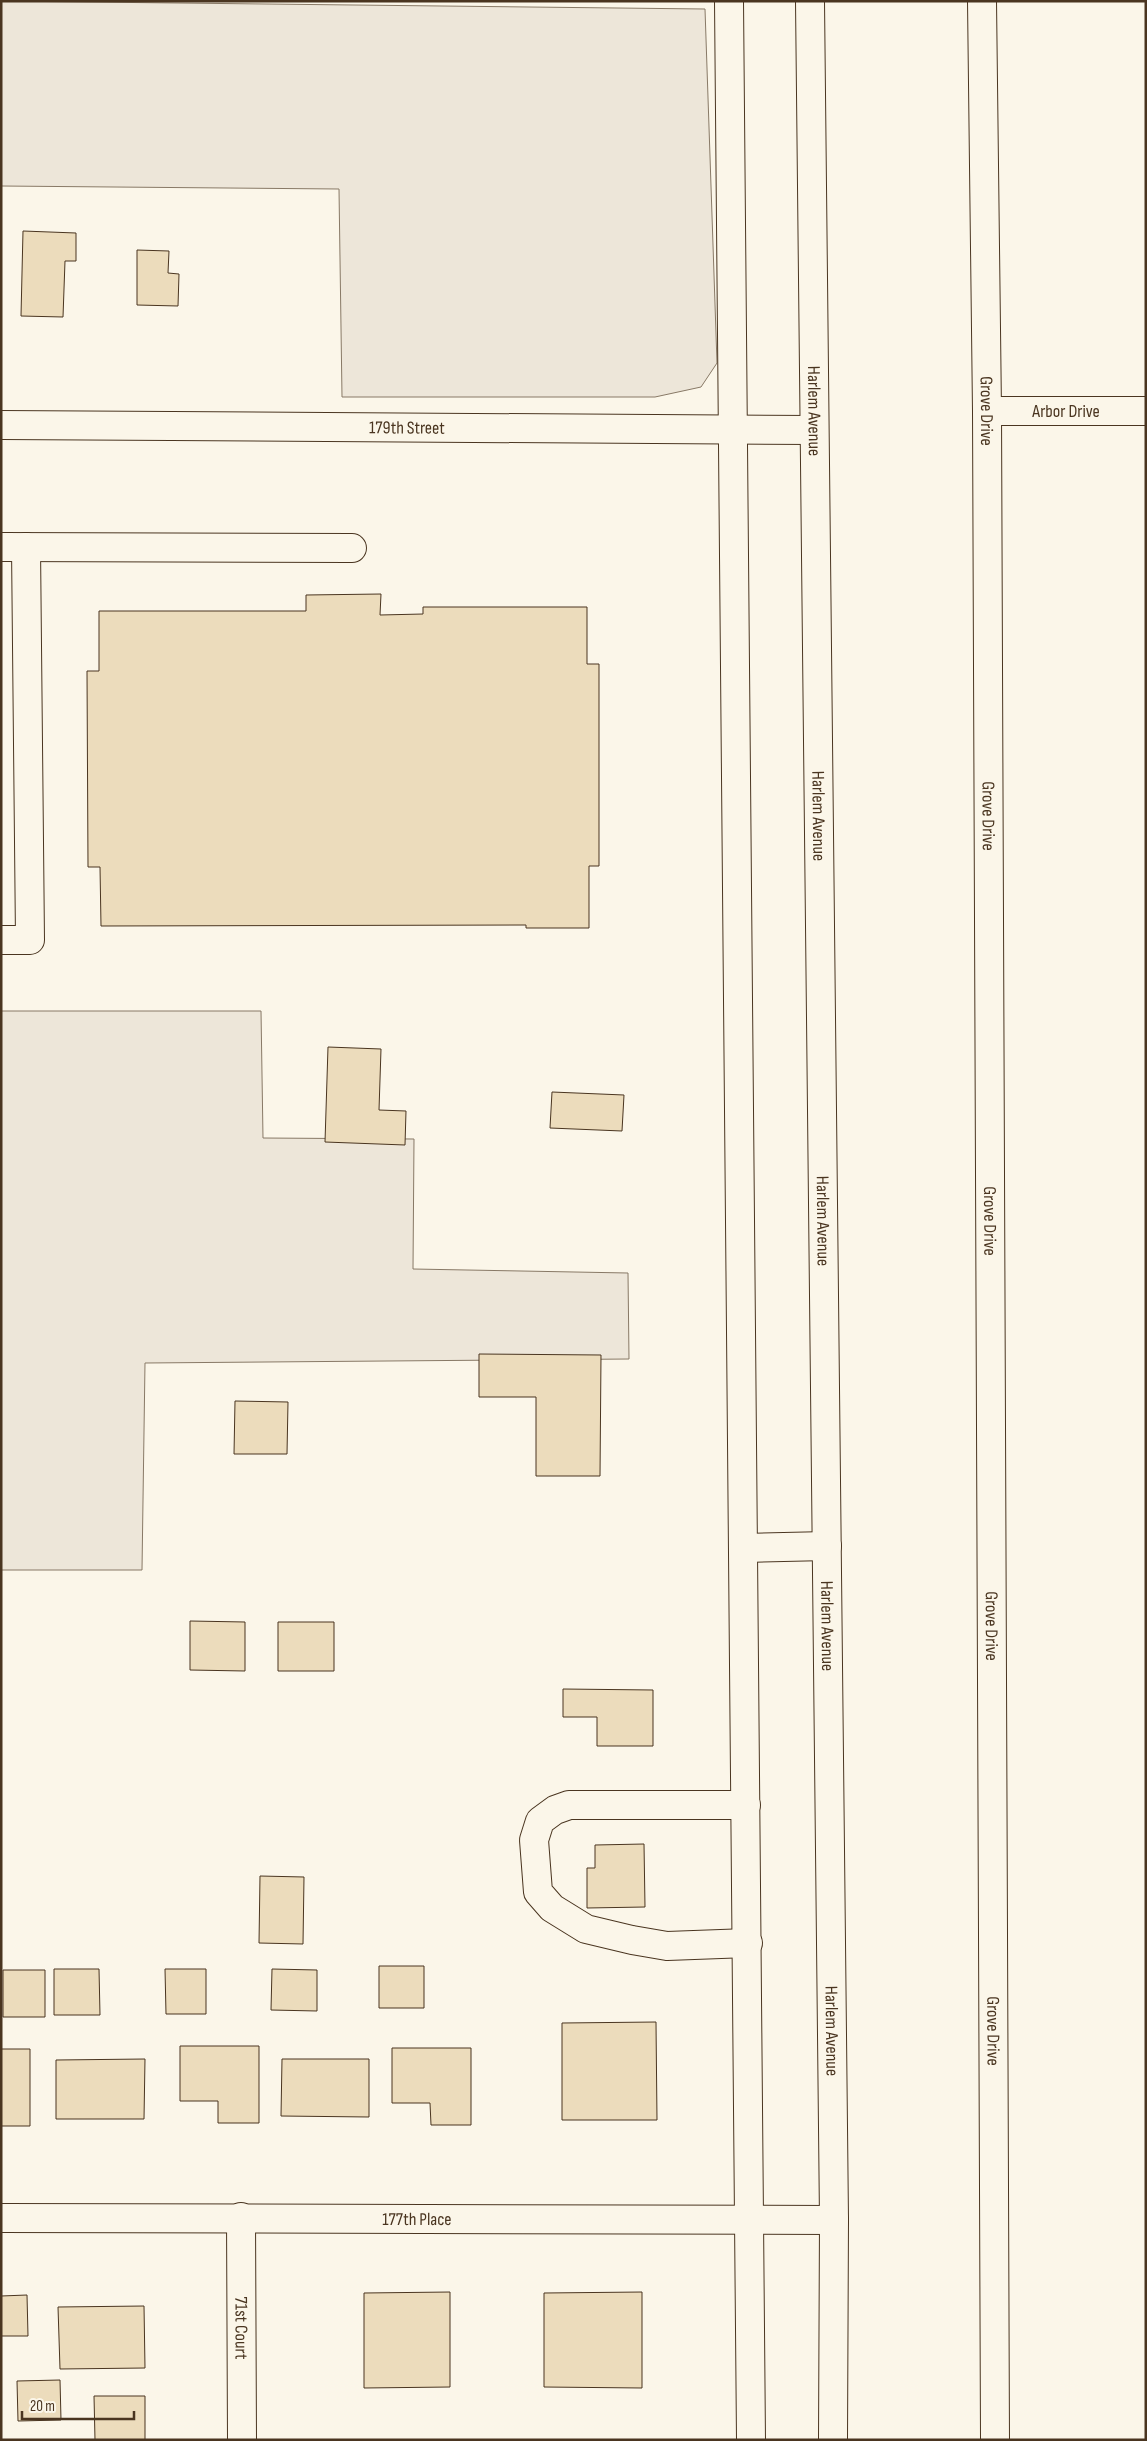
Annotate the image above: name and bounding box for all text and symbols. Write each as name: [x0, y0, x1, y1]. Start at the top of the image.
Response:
street label: Harlem Avenue: [803, 366, 825, 456]
street label: Grove Drive: [976, 376, 998, 446]
street label: Arbor Drive: [1031, 401, 1100, 422]
street label: 179th Street: [369, 417, 445, 438]
street label: Harlem Avenue: [808, 771, 830, 861]
street label: Grove Drive: [978, 781, 999, 851]
street label: Harlem Avenue: [812, 1176, 834, 1266]
street label: Grove Drive: [980, 1186, 1001, 1256]
street label: Harlem Avenue: [817, 1581, 839, 1671]
street label: Grove Drive: [981, 1591, 1002, 1661]
street label: Harlem Avenue: [821, 1986, 843, 2076]
street label: Grove Drive: [983, 1996, 1004, 2066]
street label: 177th Place: [382, 2208, 452, 2230]
street label: 71st Court: [231, 2296, 252, 2360]
scale bar: [22, 2388, 135, 2420]
text: 20 m: [30, 2397, 55, 2416]

